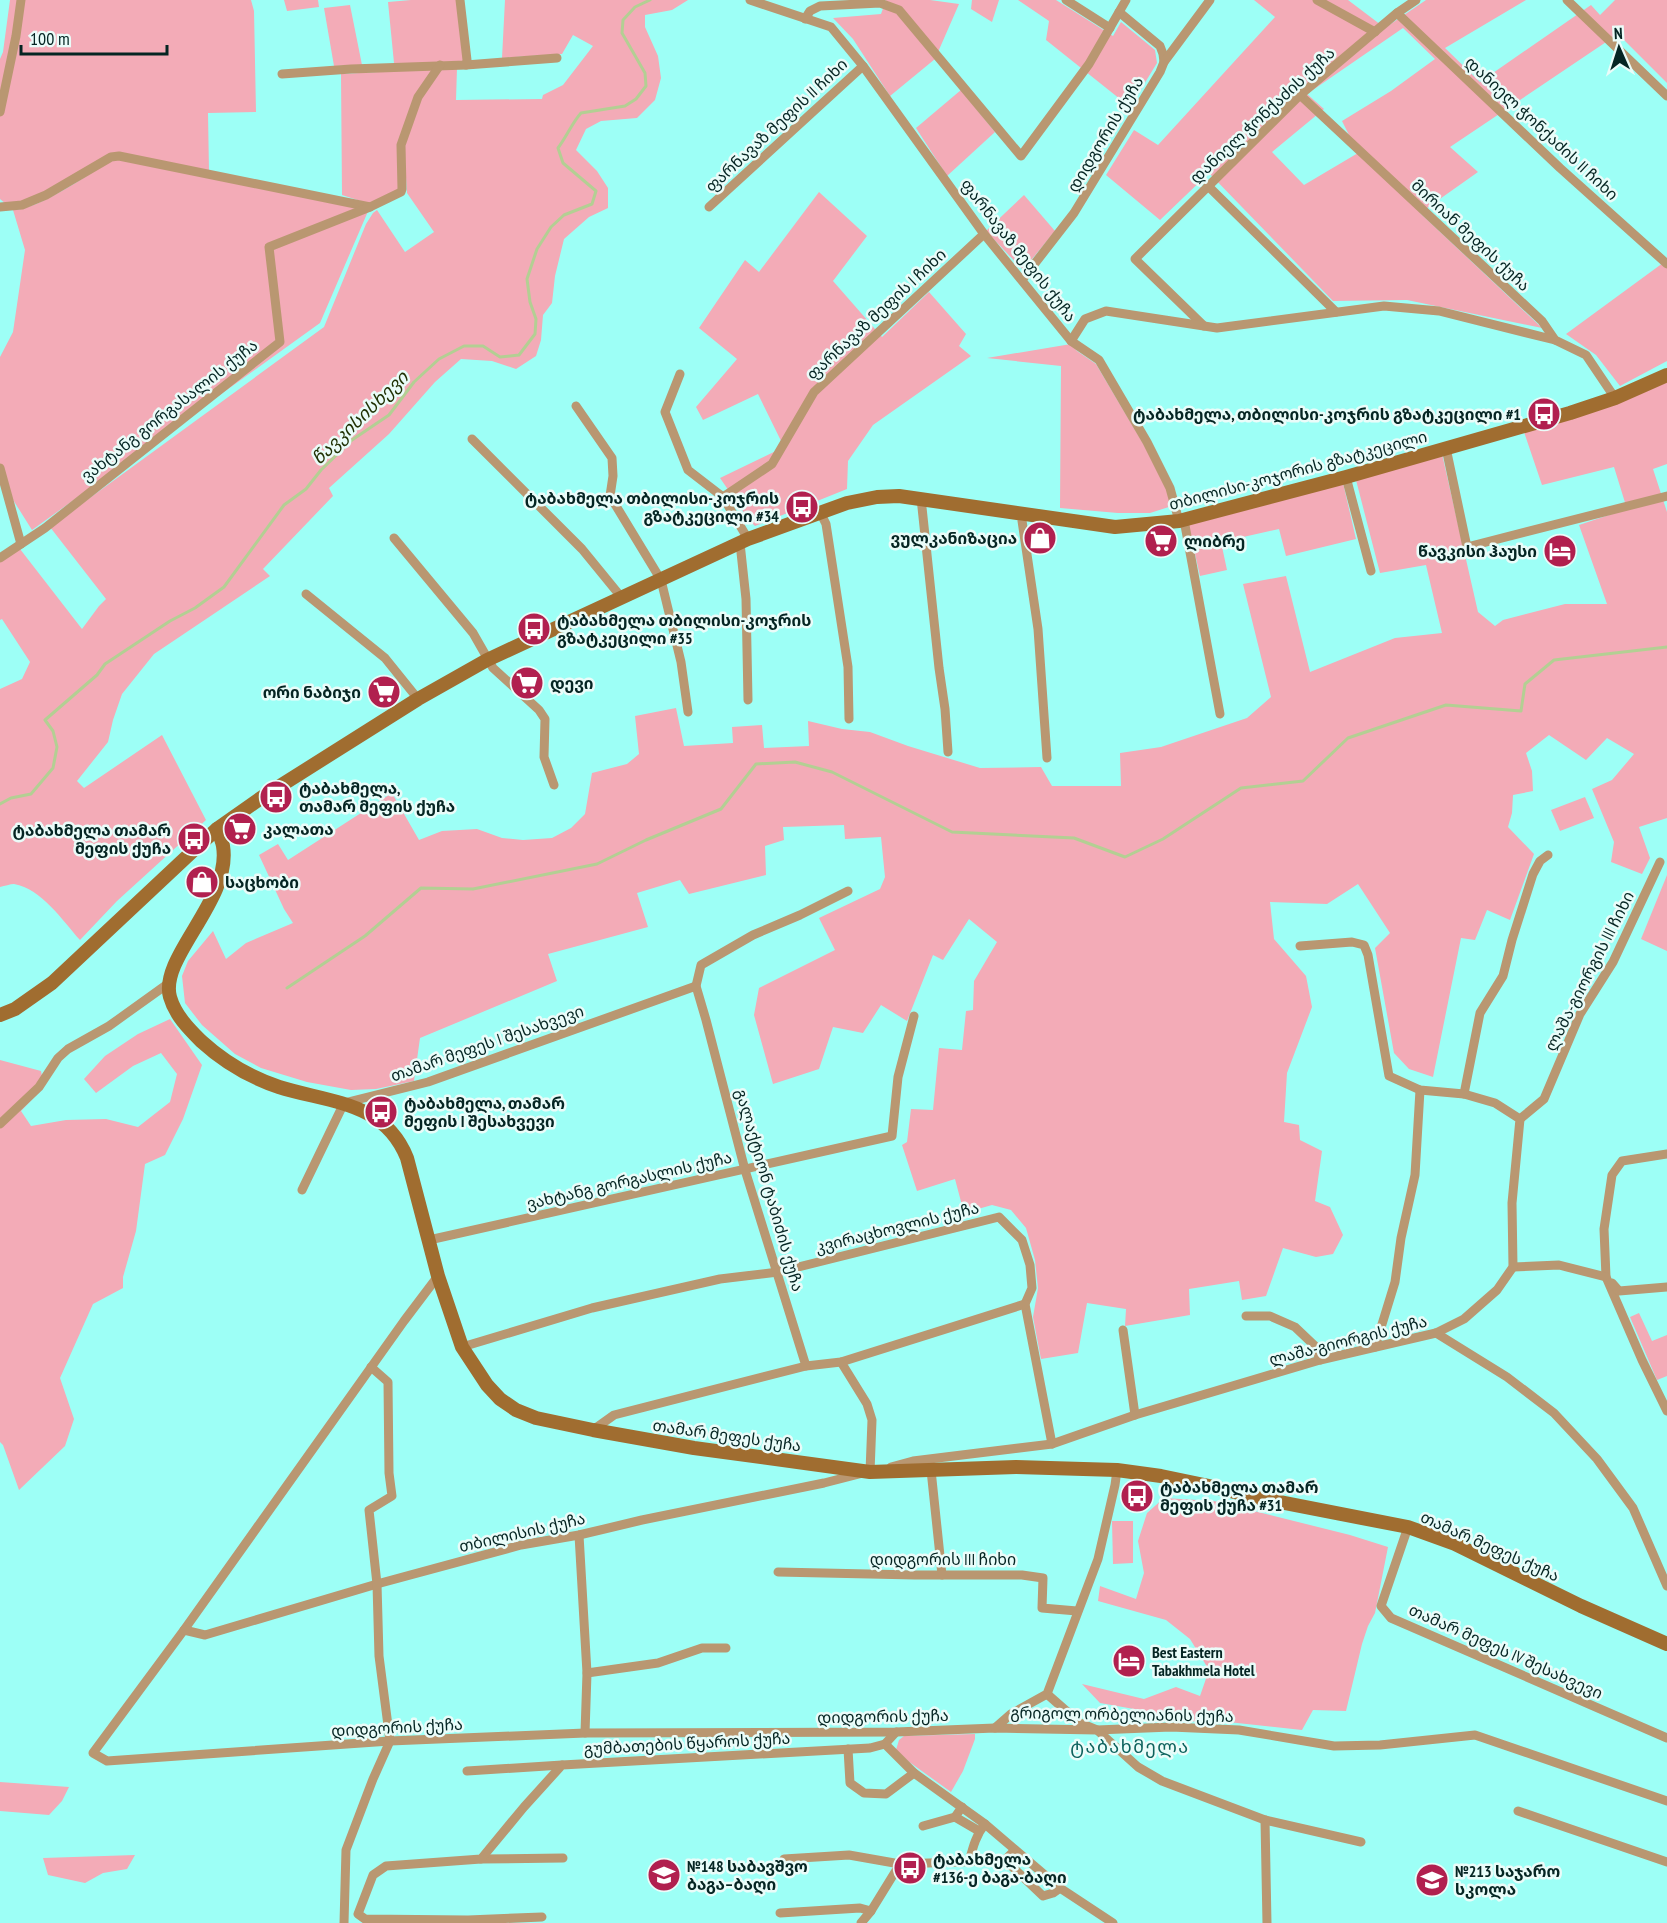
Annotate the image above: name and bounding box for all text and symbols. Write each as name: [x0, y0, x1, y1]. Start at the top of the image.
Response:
scale bar: [21, 18, 166, 56]
north arrow: [1589, 18, 1649, 78]
text: N: [1613, 23, 1623, 43]
text: 100 m: [30, 27, 70, 50]
street label: დანიელ ჭონქაძის ქუჩა: [1185, 43, 1339, 188]
street label: დანიელ ჭონქაძის II ჩიხი: [1461, 52, 1623, 205]
street label: ფარნავაზ მეფის II ჩიხი: [701, 54, 851, 196]
street label: დიდგორის ქუჩა: [1063, 72, 1148, 196]
street label: ფარნავაზ მეფის ქუჩა: [957, 174, 1081, 326]
street label: მირიან მეფის ქუჩა: [1408, 175, 1534, 295]
street label: ფარნავაზ მეფის I ჩიხი: [802, 244, 950, 384]
street label: ვახტანგ გორგასალის ქუჩა: [77, 335, 262, 486]
water label: წავკისისხევი: [307, 365, 413, 469]
bus stop icon: ტაბახმელა, თბილისი-კოჯრის გზატკეცილი #1: [1526, 396, 1562, 432]
place label: ტაბახმელა, თბილისი-კოჯრის გზატკეცილი #1: [1133, 404, 1521, 425]
street label: თბილისი-კოჯორის გზატკეცილი: [1167, 426, 1430, 515]
place label: ტაბახმელა თბილისი-კოჯრის გზატკეცილი #34: [525, 488, 779, 527]
bus stop icon: ტაბახმელა თბილისი-კოჯრის გზატკეცილი #34: [784, 489, 820, 525]
shop icon: ვულკანიზაცია: [1022, 520, 1058, 556]
supermarket icon: ლიბრე: [1143, 523, 1179, 559]
place label: ვულკანიზაცია: [890, 528, 1017, 549]
place label: ლიბრე: [1184, 531, 1245, 552]
hotel icon: წავკისი ჰაუსი: [1542, 533, 1578, 569]
place label: წავკისი ჰაუსი: [1418, 541, 1537, 561]
place label: ტაბახმელა თბილისი-კოჯრის გზატკეცილი #35: [557, 610, 811, 649]
bus stop icon: ტაბახმელა თბილისი-კოჯრის გზატკეცილი #35: [516, 611, 552, 647]
supermarket icon: დევი: [509, 665, 545, 701]
place label: დევი: [550, 673, 593, 694]
supermarket icon: ორი ნაბიჯი: [366, 674, 402, 710]
place label: ორი ნაბიჯი: [263, 682, 361, 702]
place label: ტაბახმელა, თამარ მეფის ქუჩა: [299, 778, 455, 816]
bus stop icon: ტაბახმელა, თამარ მეფის ქუჩა: [258, 779, 294, 815]
supermarket icon: კალათა: [222, 811, 258, 847]
place label: კალათა: [263, 819, 334, 840]
place label: ტაბახმელა თამარ მეფის ქუჩა: [13, 820, 171, 858]
bus stop icon: ტაბახმელა თამარ მეფის ქუჩა: [176, 821, 212, 857]
shop icon: საცხობი: [184, 864, 220, 900]
place label: საცხობი: [225, 872, 299, 892]
street label: ლაშა-გიორგის III ჩიხი: [1540, 888, 1639, 1055]
street label: თამარ მეფეს I შესახვევი: [388, 1000, 586, 1086]
street label: გალაქტიონ ტაბიძის ქუჩა: [730, 1086, 809, 1294]
place label: ტაბახმელა, თამარ მეფის I შესახვევი: [404, 1093, 565, 1131]
bus stop icon: ტაბახმელა, თამარ მეფის I შესახვევი: [363, 1094, 399, 1130]
street label: ვახტანგ გორგასლის ქუჩა: [524, 1147, 734, 1214]
street label: კვირაცხოვლის ქუჩა: [813, 1197, 981, 1258]
street label: ლაშა-გიორგის ქუჩა: [1267, 1311, 1429, 1370]
street label: თამარ მეფეს ქუჩა: [651, 1415, 803, 1455]
place label: ტაბახმელა თამარ მეფის ქუჩა #31: [1160, 1477, 1318, 1515]
bus stop icon: ტაბახმელა თამარ მეფის ქუჩა #31: [1119, 1478, 1155, 1514]
street label: თამარ მეფეს ქუჩა: [1418, 1506, 1562, 1586]
street label: თბილისის ქუჩა: [457, 1508, 587, 1557]
street label: დიდგორის III ჩიხი: [870, 1549, 1016, 1570]
street label: თამარ მეფეს IV შესახვევი: [1406, 1599, 1606, 1703]
place label: Best Eastern Tabakhmela Hotel: [1152, 1642, 1255, 1680]
hotel icon: Best Eastern Tabakhmela Hotel: [1111, 1643, 1147, 1679]
street label: გრიგოლ ორბელიანის ქუჩა: [1010, 1702, 1234, 1727]
street label: დიდგორის ქუჩა: [817, 1705, 949, 1728]
street label: დიდგორის ქუჩა: [331, 1714, 463, 1741]
street label: გუმბათების წყაროს ქუჩა: [583, 1728, 791, 1758]
district label: ტაბახმელა: [1070, 1735, 1190, 1758]
place label: ტაბახმელა #136-ე ბაგა-ბაღი: [933, 1849, 1067, 1888]
bus stop icon: ტაბახმელა #136-ე ბაგა-ბაღი: [892, 1850, 928, 1886]
place label: №148 საბავშვო ბაგა–ბაღი: [687, 1856, 808, 1895]
school or university icon: №148 საბავშვო ბაგა–ბაღი: [646, 1857, 682, 1893]
place label: №213 საჯარო სკოლა: [1455, 1861, 1560, 1900]
school or university icon: №213 საჯარო სკოლა: [1414, 1862, 1450, 1898]

